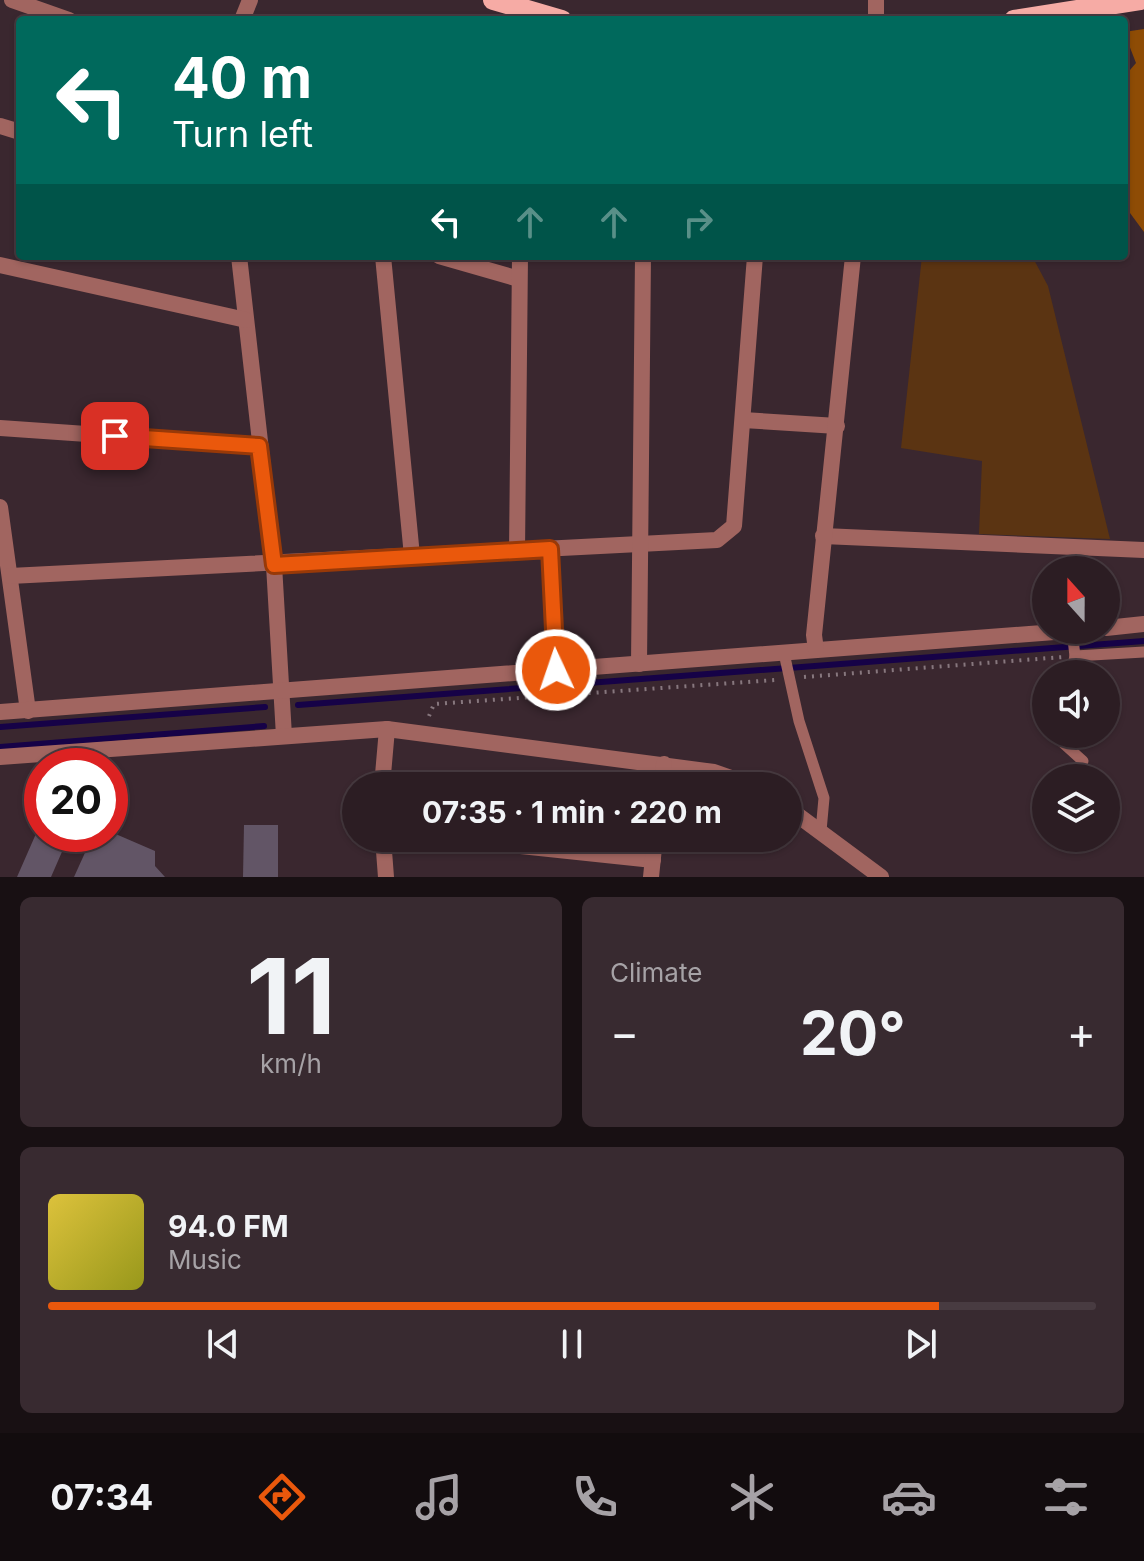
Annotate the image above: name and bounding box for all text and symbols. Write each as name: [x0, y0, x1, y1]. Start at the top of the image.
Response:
text: 40 m: [172, 44, 312, 112]
icon: left: [40, 48, 144, 152]
text: Turn left: [172, 112, 313, 156]
icon: left: [424, 200, 468, 244]
icon: ahead: [508, 200, 552, 244]
icon: ahead: [592, 200, 636, 244]
icon: right: [676, 200, 720, 244]
pin: [81, 402, 149, 470]
icon: arrive: [93, 414, 137, 458]
north arrow: [1032, 556, 1120, 644]
map controls: [1032, 556, 1120, 852]
position arrow: [514, 628, 598, 712]
button: sound: [1032, 660, 1120, 748]
speed limit sign: 20: [24, 748, 128, 852]
button: layers: [1032, 764, 1120, 852]
text: 07:35 · 1 min · 220 m: [422, 794, 722, 830]
text: 11: [246, 933, 336, 1059]
text: Climate: [610, 957, 702, 988]
text: 20°: [800, 997, 906, 1069]
text: −: [610, 1006, 639, 1060]
text: +: [1067, 1006, 1096, 1060]
text: km/h: [260, 1048, 322, 1079]
text: 94.0 FM: [168, 1208, 289, 1244]
text: Music: [168, 1244, 242, 1275]
icon: previous: [201, 1322, 245, 1366]
icon: pause: [550, 1322, 594, 1366]
icon: next: [899, 1322, 943, 1366]
icon: directions: [254, 1469, 310, 1525]
icon: music: [411, 1469, 467, 1525]
icon: phone: [567, 1469, 623, 1525]
icon: climate: [724, 1469, 780, 1525]
icon: car: [881, 1469, 937, 1525]
icon: filters: [1038, 1469, 1094, 1525]
text: 07:34: [50, 1475, 153, 1519]

